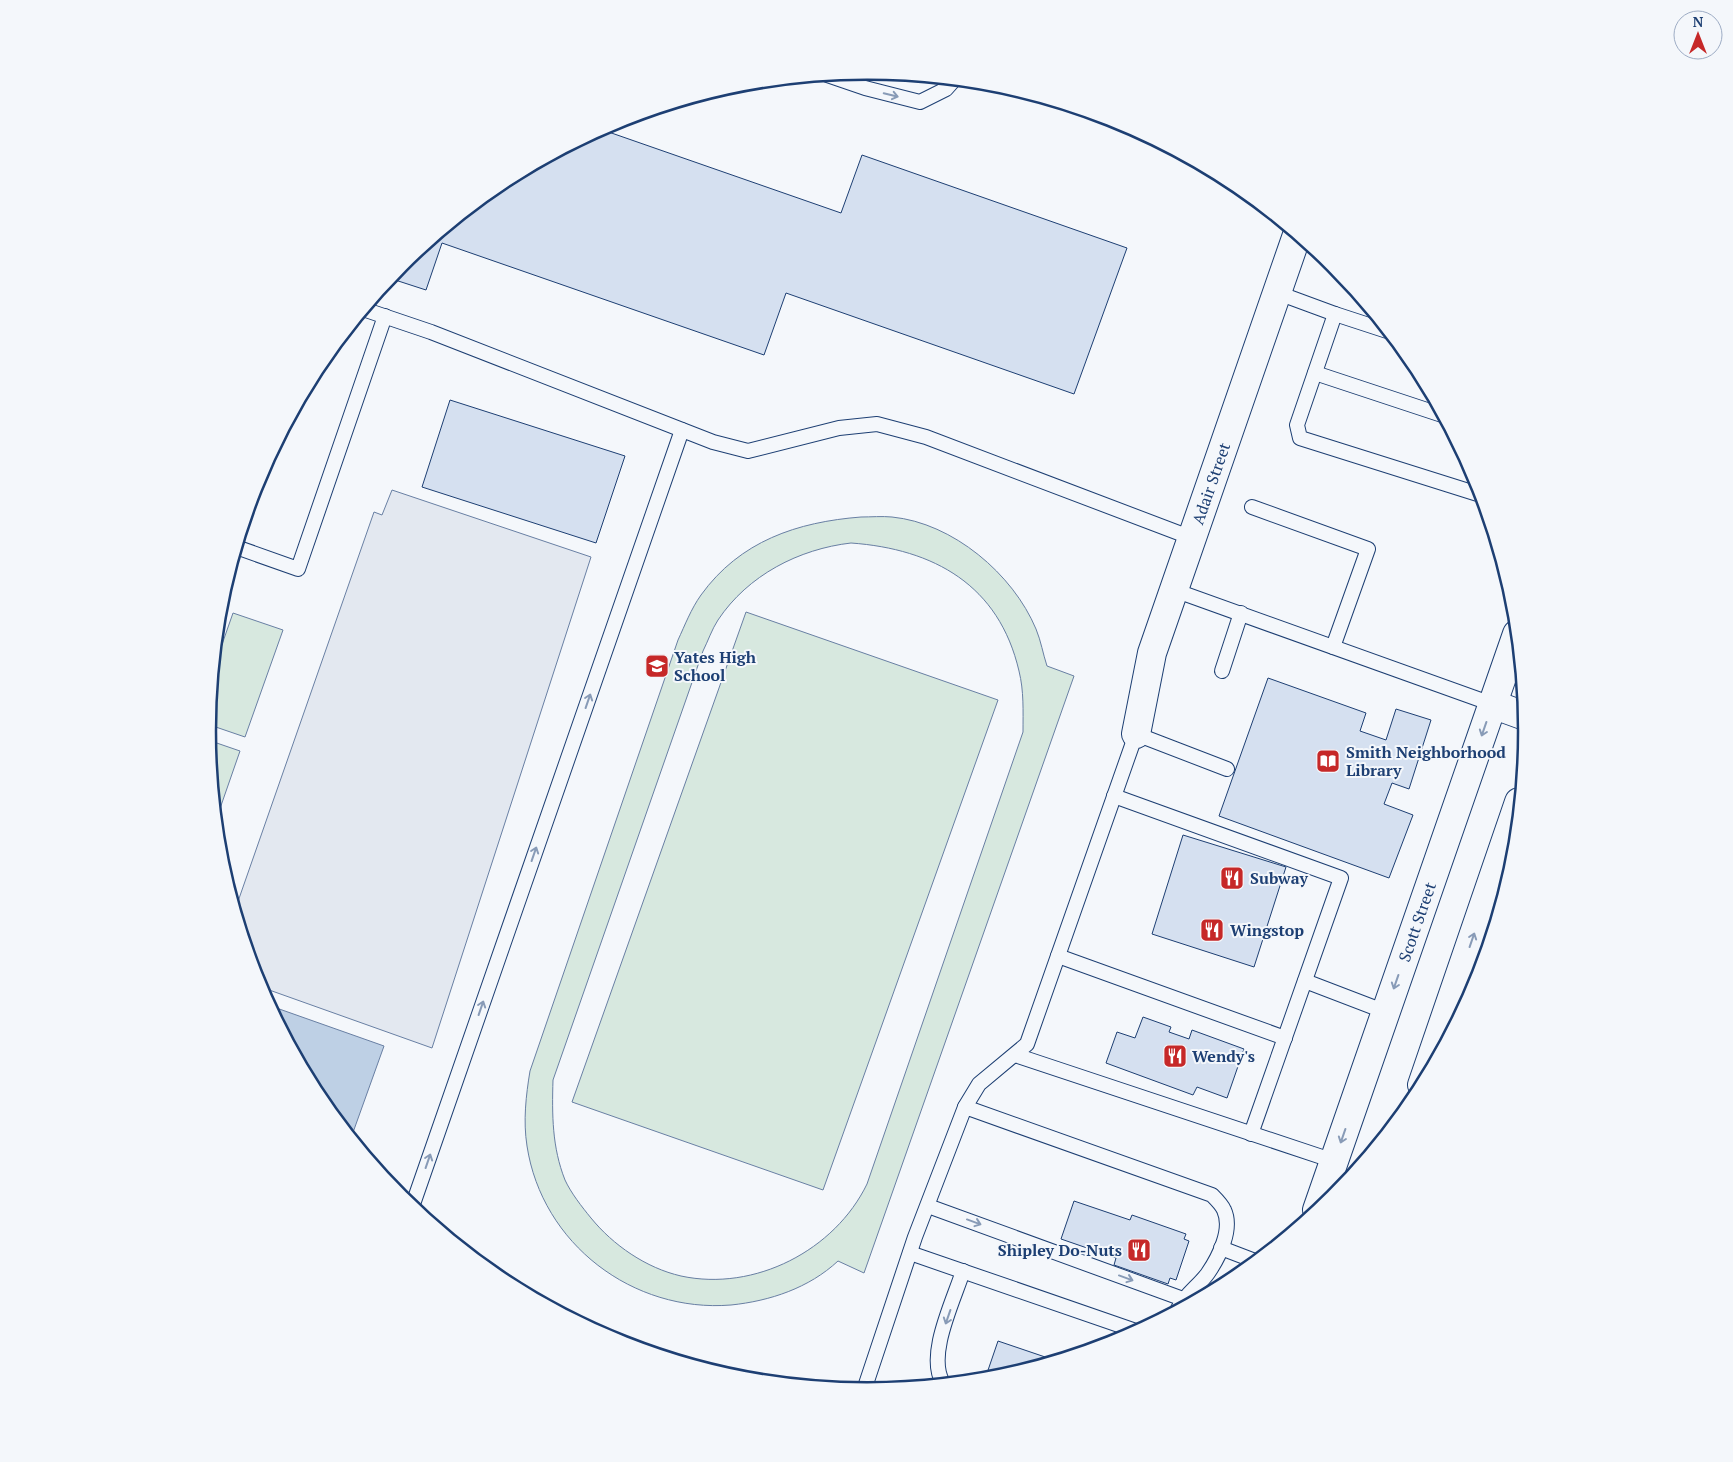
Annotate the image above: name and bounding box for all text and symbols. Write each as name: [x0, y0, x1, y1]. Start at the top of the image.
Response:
north arrow: [1673, 10, 1723, 60]
text: N: [1693, 12, 1704, 31]
one-way arrow: [882, 91, 898, 100]
street label: Adair Street: [1186, 439, 1235, 527]
place label: Yates High School: [674, 646, 757, 686]
school or university icon: Yates High School: [644, 653, 670, 679]
one-way arrow: [584, 693, 593, 709]
one-way arrow: [1478, 721, 1488, 737]
place label: Smith Neighborhood Library: [1346, 741, 1506, 781]
library icon: Smith Neighborhood Library: [1315, 748, 1341, 774]
one-way arrow: [530, 846, 540, 862]
restaurant icon: Subway: [1219, 865, 1245, 891]
place label: Subway: [1250, 867, 1309, 889]
street label: Scott Street: [1393, 879, 1441, 965]
restaurant icon: Wingstop: [1199, 917, 1225, 943]
place label: Wingstop: [1230, 919, 1304, 941]
one-way arrow: [1468, 933, 1477, 948]
one-way arrow: [1391, 974, 1400, 989]
one-way arrow: [477, 1000, 486, 1016]
restaurant icon: Wendy's: [1162, 1043, 1188, 1069]
place label: Wendy's: [1192, 1045, 1255, 1067]
one-way arrow: [1338, 1127, 1347, 1143]
one-way arrow: [424, 1154, 433, 1169]
one-way arrow: [966, 1218, 981, 1227]
restaurant icon: Shipley Do-Nuts: [1126, 1237, 1152, 1263]
place label: Shipley Do-Nuts: [998, 1239, 1122, 1261]
one-way arrow: [1118, 1274, 1134, 1283]
one-way arrow: [943, 1309, 952, 1325]

